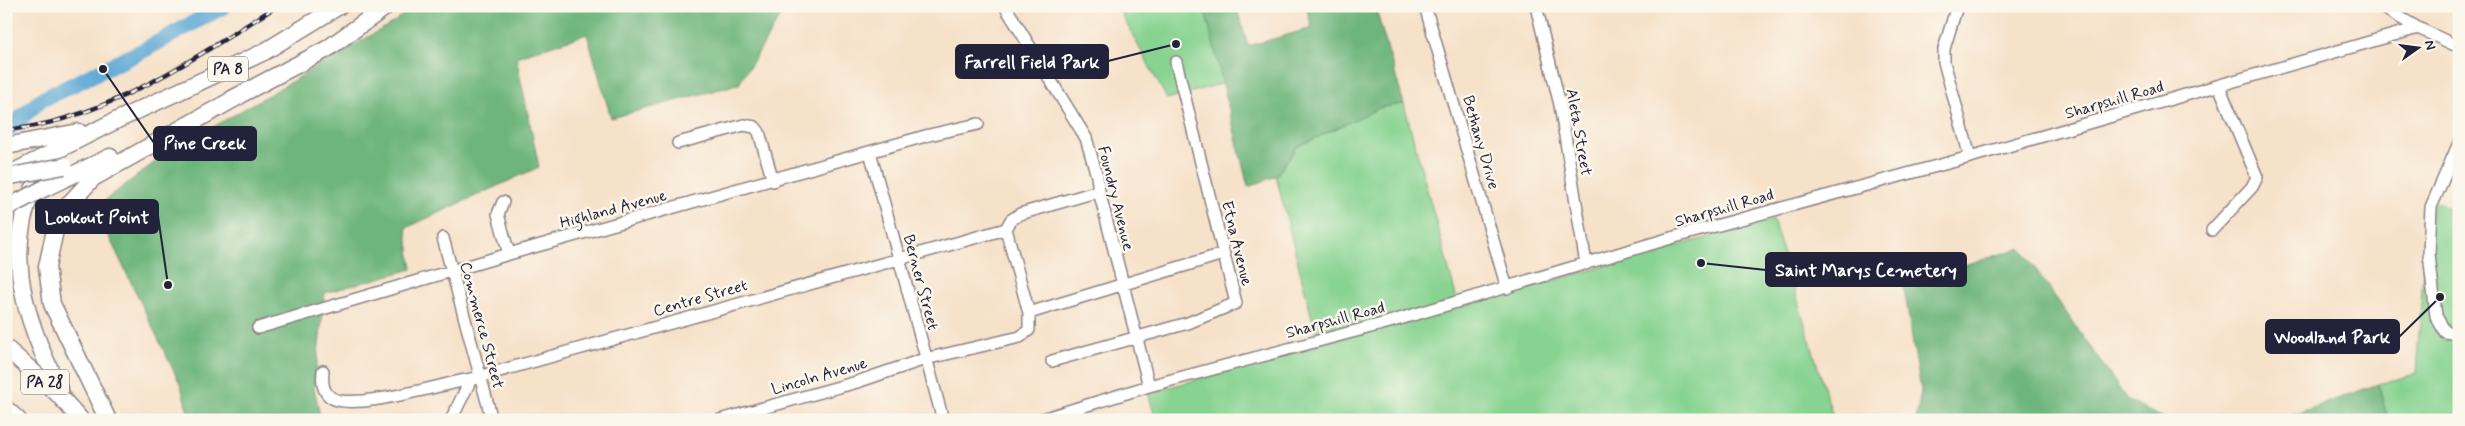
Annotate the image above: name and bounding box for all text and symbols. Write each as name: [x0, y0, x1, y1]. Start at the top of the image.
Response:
north arrow: [2392, 22, 2442, 72]
text: N: [2420, 38, 2440, 52]
callout: Farrell Field Park: [956, 45, 1108, 78]
text: Farrell Field Park: [964, 51, 1100, 75]
road number: PA 8: [208, 56, 248, 82]
street label: Sharpshill Road: [2063, 76, 2166, 125]
street label: Aleta Street: [1561, 87, 1597, 178]
street label: Bethany Drive: [1457, 93, 1504, 192]
callout: Pine Creek: [154, 127, 256, 160]
text: Pine Creek: [164, 132, 247, 156]
street label: Foundry Avenue: [1092, 144, 1139, 253]
street label: Sharpshill Road: [1673, 184, 1776, 233]
street label: Highland Avenue: [558, 185, 670, 235]
street label: Etna Avenue: [1216, 199, 1257, 289]
callout: Lookout Point: [36, 200, 158, 233]
text: Lookout Point: [45, 206, 150, 230]
street label: Berner Street: [898, 232, 943, 332]
callout: Saint Marys Cemetery: [1766, 253, 1966, 286]
text: Saint Marys Cemetery: [1775, 259, 1957, 283]
street label: Commerce Street: [455, 260, 509, 391]
street label: Centre Street: [651, 275, 750, 322]
street label: Sharpshill Road: [1284, 297, 1387, 344]
callout: Woodland Park: [2266, 320, 2399, 353]
text: Woodland Park: [2273, 326, 2391, 350]
street label: Lincoln Avenue: [769, 353, 870, 400]
road number: PA 28: [21, 370, 69, 394]

